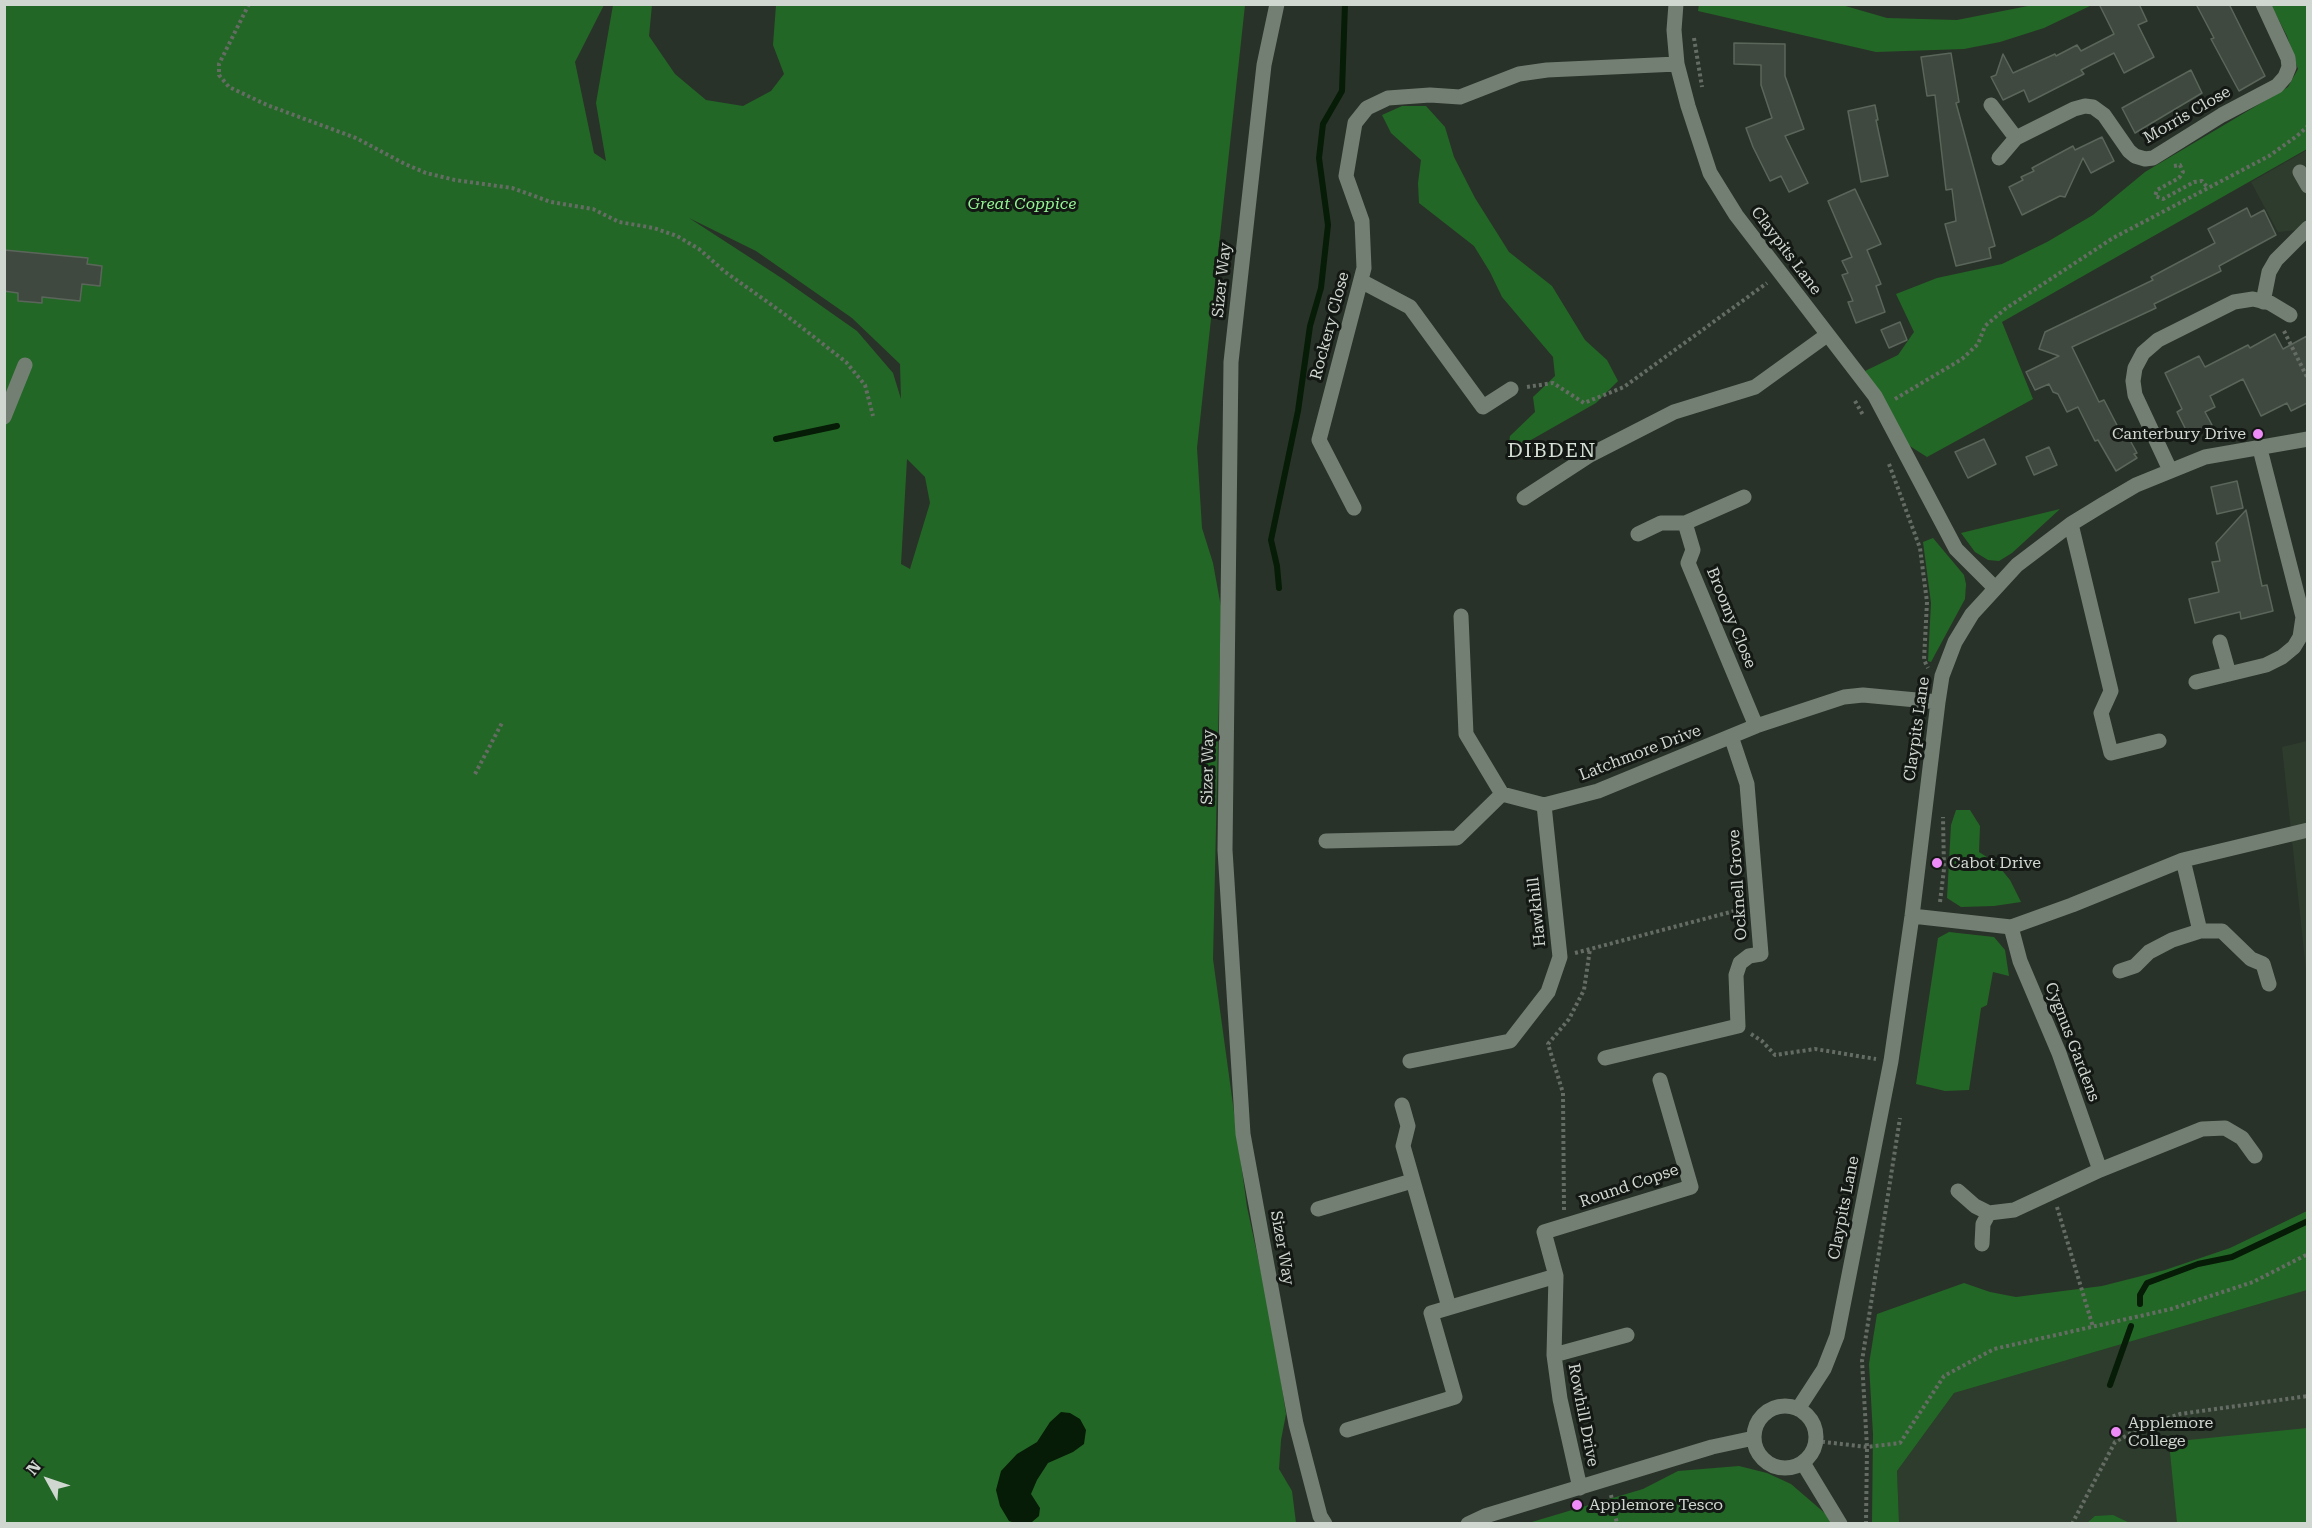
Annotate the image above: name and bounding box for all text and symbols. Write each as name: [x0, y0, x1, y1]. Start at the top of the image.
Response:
street label: Morris Close: [2140, 82, 2234, 148]
park label: Great Coppice: [968, 194, 1076, 214]
street label: Claypits Lane: [1747, 203, 1825, 299]
street label: Sizer Way: [1209, 242, 1235, 318]
street label: Rockery Close: [1306, 270, 1354, 382]
place label: Canterbury Drive: [2112, 424, 2246, 444]
marker: Canterbury Drive: [2251, 427, 2265, 441]
district label: DIBDEN: [1507, 439, 1597, 463]
street label: Broomy Close: [1702, 565, 1760, 671]
street label: Claypits Lane: [1900, 676, 1934, 782]
street label: Latchmore Drive: [1576, 721, 1704, 785]
street label: Sizer Way: [1198, 729, 1218, 805]
street label: Ocknell Grove: [1725, 829, 1751, 941]
place label: Cabot Drive: [1949, 853, 2041, 873]
marker: Cabot Drive: [1930, 856, 1944, 870]
street label: Hawkhill: [1524, 876, 1550, 948]
street label: Cygnus Gardens: [2040, 980, 2104, 1104]
street label: Claypits Lane: [1825, 1154, 1863, 1262]
street label: Round Copse: [1577, 1160, 1681, 1212]
street label: Sizer Way: [1266, 1209, 1298, 1287]
street label: Rowhill Drive: [1564, 1362, 1602, 1468]
place label: Applemore College: [2128, 1413, 2213, 1451]
marker: Applemore College: [2109, 1425, 2123, 1439]
north arrow: [18, 1450, 78, 1510]
text: N: [23, 1457, 45, 1479]
place label: Applemore Tesco: [1589, 1495, 1723, 1515]
marker: Applemore Tesco: [1570, 1498, 1584, 1512]

